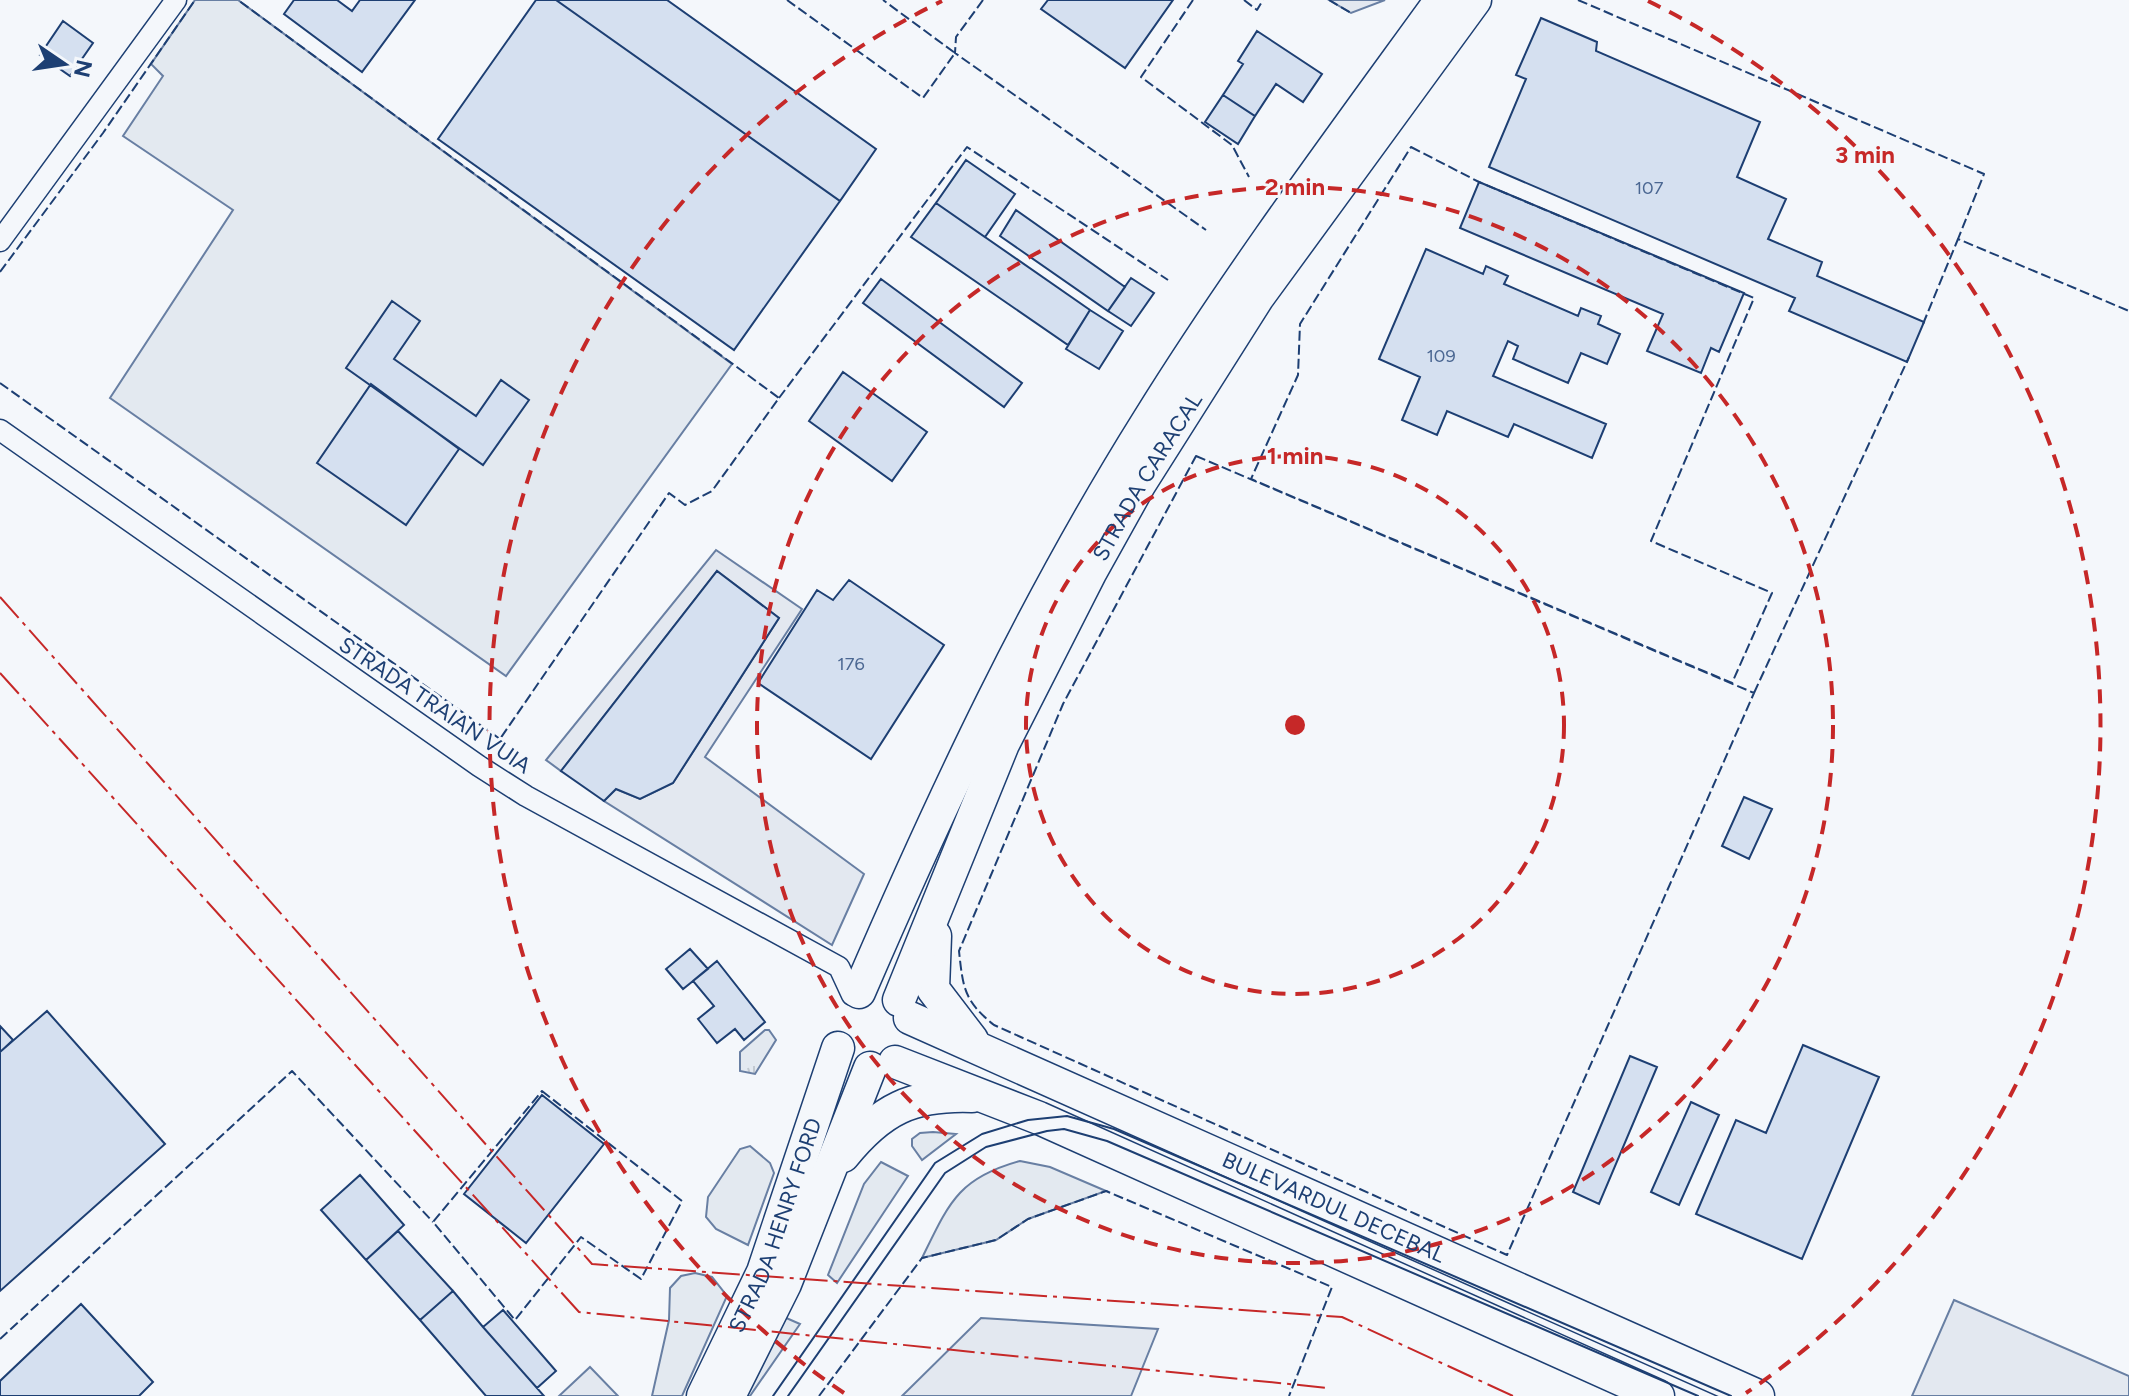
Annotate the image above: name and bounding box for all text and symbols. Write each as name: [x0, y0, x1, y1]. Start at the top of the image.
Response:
north arrow: [24, 24, 104, 104]
text: N: [68, 57, 98, 80]
text: 3 min: [1835, 140, 1895, 169]
text: 2 min: [1265, 172, 1325, 201]
house number: 107: [1635, 177, 1664, 199]
house number: 109: [1426, 345, 1456, 367]
street label: STRADA CARACAL: [1086, 387, 1208, 565]
text: 1 min: [1267, 441, 1323, 470]
street label: STRADA TRAIAN VUIA: [334, 631, 536, 779]
house number: 176: [837, 653, 865, 675]
centre of rings: [1281, 711, 1309, 739]
street label: STRADA HENRY FORD: [722, 1114, 827, 1337]
street label: BULEVARDUL DECEBAL: [1218, 1146, 1450, 1269]

